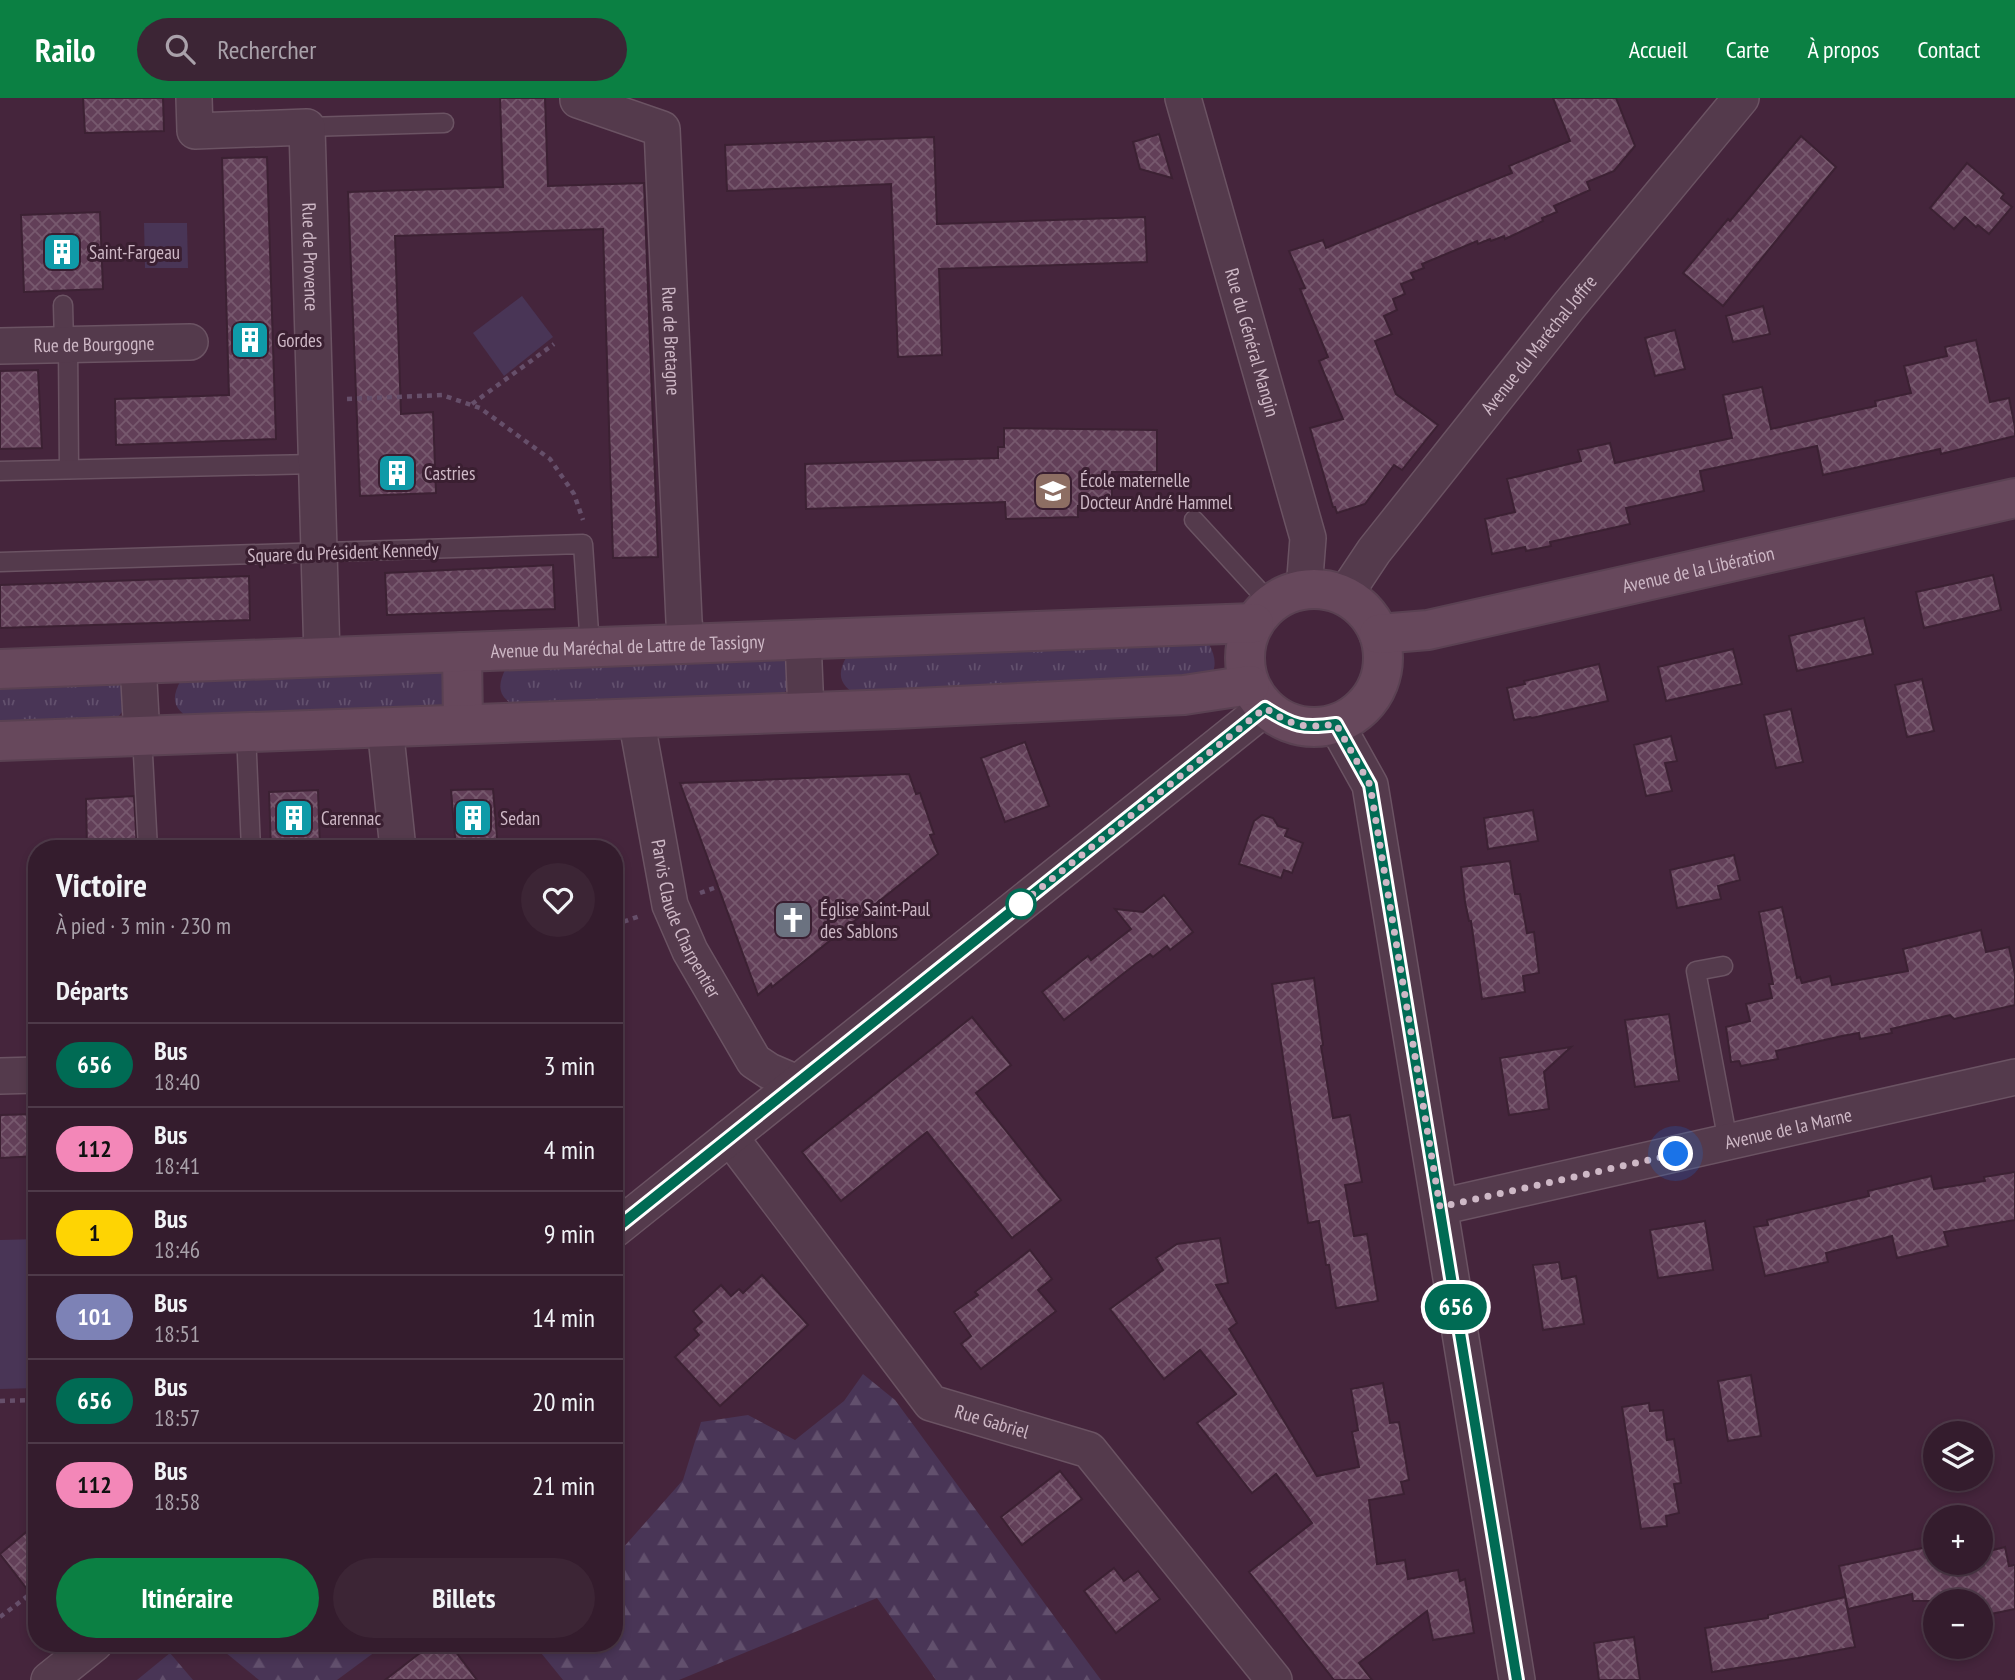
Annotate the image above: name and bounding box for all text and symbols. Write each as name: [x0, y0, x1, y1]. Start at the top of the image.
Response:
search box: [137, 18, 627, 81]
text: Railo: [35, 28, 95, 71]
icon: search: [161, 30, 199, 68]
text: Rechercher: [217, 33, 316, 66]
text: Accueil: [1629, 34, 1688, 65]
text: Carte: [1726, 34, 1769, 65]
text: À propos: [1807, 34, 1879, 65]
text: Contact: [1917, 34, 1980, 65]
street label: Rue de Provence: [297, 202, 324, 312]
building icon: Saint-Fargeau: [41, 231, 83, 273]
place label: Saint-Fargeau: [89, 240, 180, 264]
street label: Rue du Général Mangin: [1220, 265, 1285, 419]
street label: Avenue du Maréchal Joffre: [1475, 270, 1602, 419]
street label: Rue de Bretagne: [657, 286, 686, 396]
building icon: Gordes: [229, 319, 271, 361]
place label: Gordes: [277, 328, 322, 352]
street label: Rue de Bourgogne: [33, 331, 155, 357]
building icon: Castries: [376, 452, 418, 494]
place label: Castries: [424, 461, 475, 485]
place label: École maternelle Docteur André Hammel: [1080, 468, 1233, 514]
school or university icon: École maternelle Docteur André Hammel: [1032, 470, 1074, 512]
street label: Square du Président Kennedy: [247, 537, 440, 567]
street label: Avenue de la Libération: [1620, 541, 1776, 598]
street label: Avenue du Maréchal de Lattre de Tassigny: [490, 629, 766, 663]
building icon: Carennac: [273, 797, 315, 839]
building icon: Sedan: [452, 797, 494, 839]
place label: Carennac: [321, 806, 381, 830]
place label: Sedan: [500, 806, 540, 830]
street label: Parvis Claude Charpentier: [646, 837, 727, 1003]
text: Victoire: [56, 863, 147, 906]
button: heart: [521, 863, 595, 937]
unlabelled marker: [1006, 889, 1036, 919]
place label: Église Saint-Paul des Sablons: [820, 897, 931, 943]
church icon: Église Saint-Paul des Sablons: [772, 899, 814, 941]
text: À pied · 3 min · 230 m: [56, 911, 231, 940]
text: Départs: [56, 974, 128, 1007]
text: Bus: [154, 1034, 187, 1067]
text: 656: [77, 1049, 112, 1080]
text: 3 min: [544, 1049, 595, 1082]
text: 18:40: [154, 1067, 200, 1096]
street label: Avenue de la Marne: [1722, 1102, 1854, 1154]
text: Bus: [154, 1118, 187, 1151]
text: 112: [77, 1133, 112, 1164]
text: 4 min: [544, 1133, 595, 1166]
your location: [1658, 1136, 1693, 1171]
text: 18:41: [154, 1151, 200, 1180]
text: Bus: [154, 1202, 187, 1235]
text: 1: [89, 1217, 100, 1248]
text: 9 min: [544, 1217, 595, 1250]
text: 18:46: [154, 1235, 200, 1264]
line badge: 656: [1416, 1284, 1496, 1330]
text: Bus: [154, 1286, 187, 1319]
text: 656: [1439, 1291, 1473, 1322]
text: 101: [77, 1301, 112, 1332]
text: 14 min: [532, 1301, 595, 1334]
text: 18:51: [154, 1319, 200, 1348]
text: Bus: [154, 1370, 187, 1403]
text: 656: [77, 1385, 112, 1416]
text: 20 min: [532, 1385, 595, 1418]
street label: Rue Gabriel: [952, 1399, 1032, 1444]
text: 18:57: [154, 1403, 200, 1432]
map controls: [1923, 1421, 1993, 1659]
button: layers: [1923, 1421, 1993, 1491]
text: Bus: [154, 1454, 187, 1487]
text: 112: [77, 1469, 112, 1500]
text: 21 min: [532, 1469, 595, 1502]
text: 18:58: [154, 1487, 200, 1516]
button: +: [1923, 1505, 1993, 1575]
button: Itinéraire: [56, 1558, 319, 1638]
button: Billets: [333, 1558, 595, 1638]
button: −: [1923, 1589, 1993, 1659]

